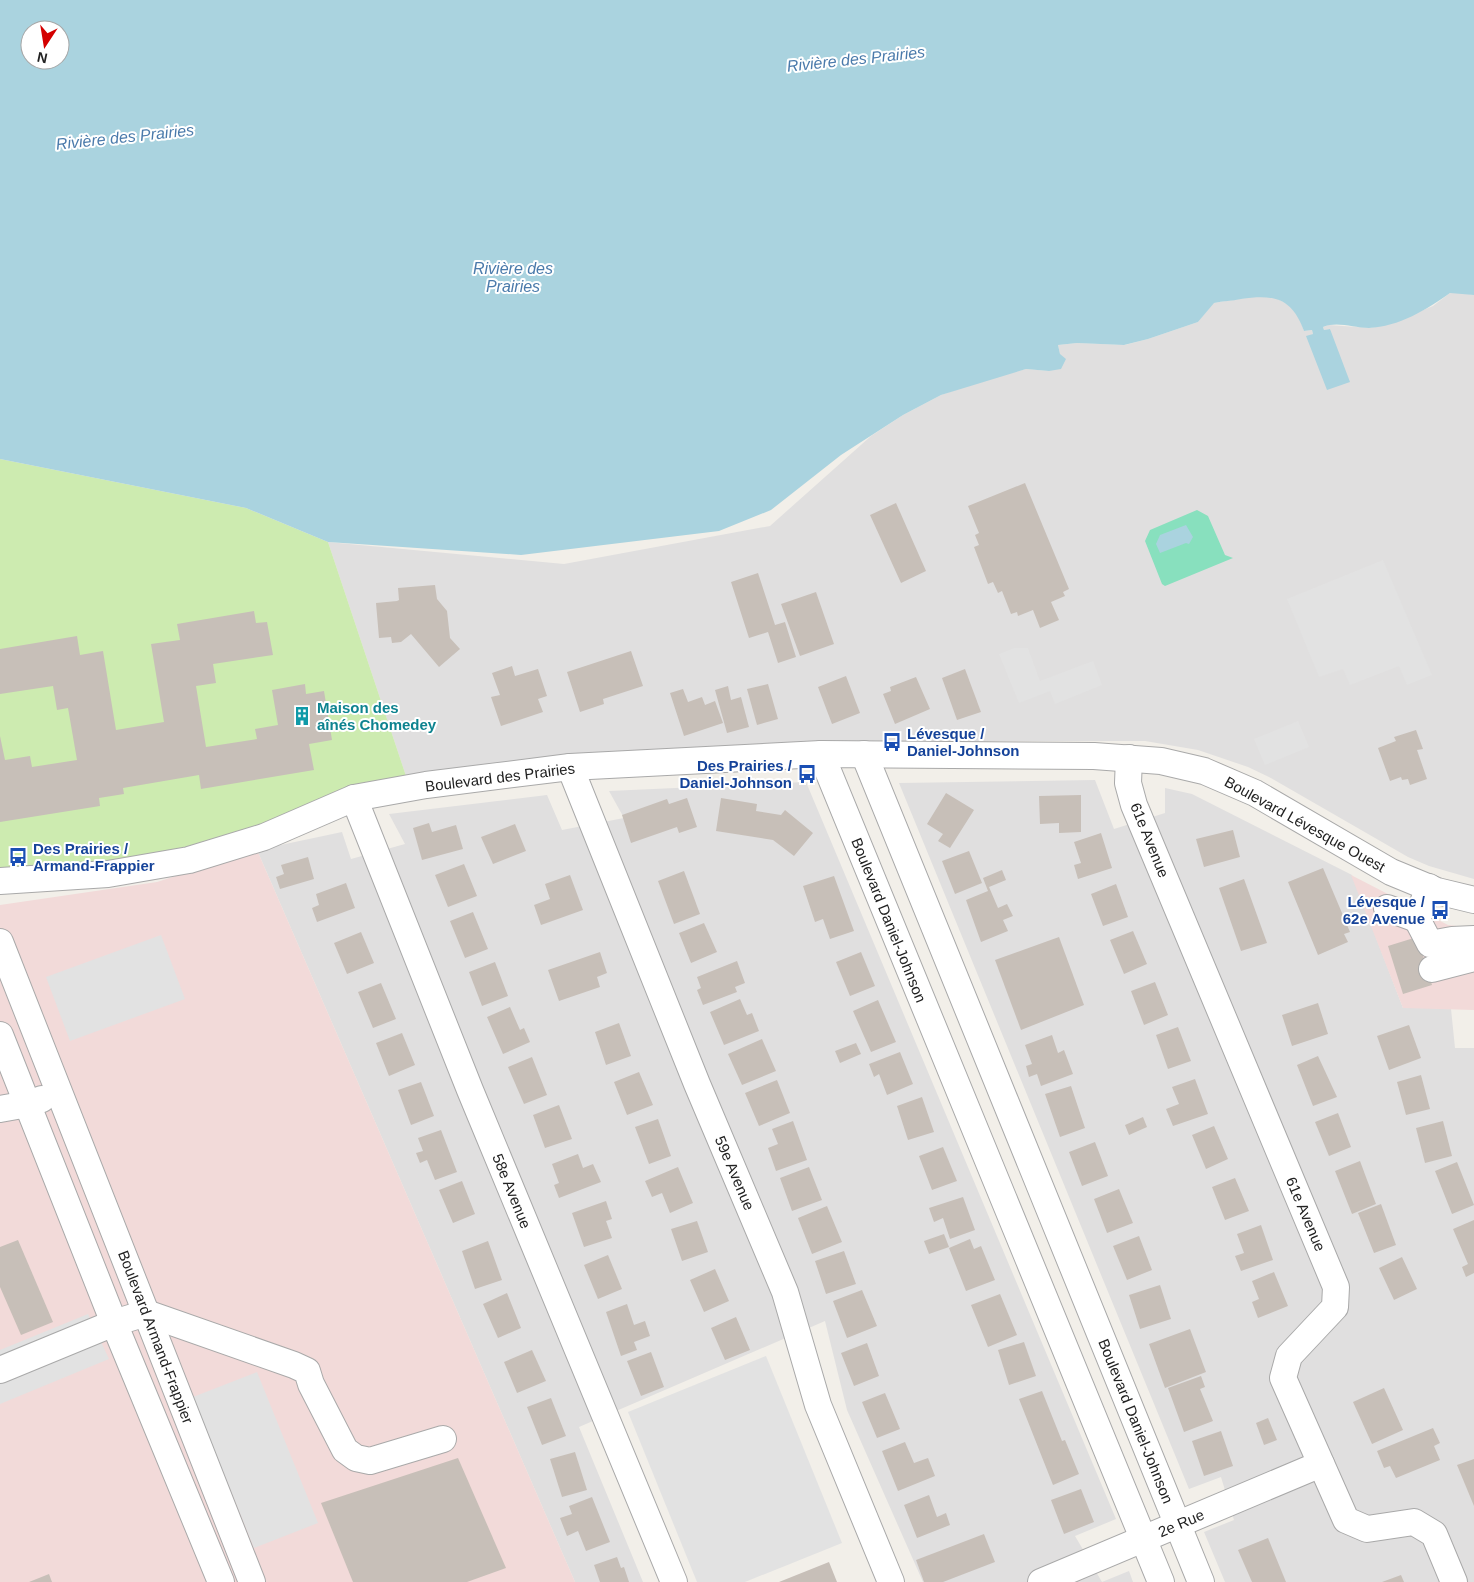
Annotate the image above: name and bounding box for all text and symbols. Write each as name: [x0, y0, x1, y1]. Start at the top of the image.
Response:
north arrow: [20, 20, 70, 70]
water label: Rivière des Prairies: [786, 43, 926, 75]
text: N: [36, 49, 49, 67]
water label: Rivière des Prairies: [55, 121, 195, 153]
water label: Rivière des Prairies: [473, 260, 553, 295]
place label: Maison des aînés Chomedey: [317, 699, 437, 733]
building icon: Maison des aînés Chomedey: [291, 705, 313, 727]
place label: Lévesque / Daniel-Johnson: [907, 725, 1020, 759]
bus stop icon: Lévesque / Daniel-Johnson: [881, 731, 903, 753]
place label: Des Prairies / Daniel-Johnson: [679, 757, 793, 791]
street label: Boulevard des Prairies: [424, 759, 576, 795]
bus stop icon: Des Prairies / Daniel-Johnson: [796, 763, 818, 785]
street label: Boulevard Lévesque Ouest: [1222, 773, 1389, 876]
street label: 61e Avenue: [1127, 800, 1173, 880]
street label: Boulevard Daniel-Johnson: [848, 835, 930, 1005]
place label: Des Prairies / Armand-Frappier: [33, 840, 155, 874]
bus stop icon: Des Prairies / Armand-Frappier: [7, 846, 29, 868]
place label: Lévesque / 62e Avenue: [1343, 893, 1426, 927]
bus stop icon: Lévesque / 62e Avenue: [1429, 899, 1451, 921]
street label: 59e Avenue: [712, 1133, 758, 1213]
street label: 58e Avenue: [489, 1151, 535, 1231]
street label: 61e Avenue: [1283, 1174, 1329, 1254]
street label: Boulevard Armand-Frappier: [115, 1248, 197, 1426]
street label: Boulevard Daniel-Johnson: [1095, 1336, 1177, 1506]
street label: 2e Rue: [1155, 1506, 1207, 1540]

